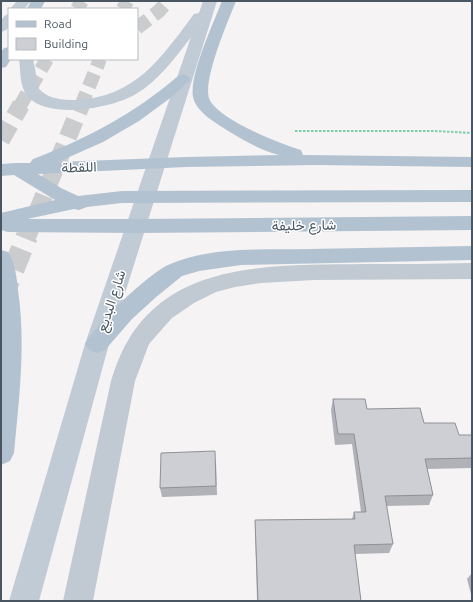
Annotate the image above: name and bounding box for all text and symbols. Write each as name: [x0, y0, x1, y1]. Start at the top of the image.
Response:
legend: [8, 8, 138, 60]
text: Road: [44, 17, 72, 30]
text: Building: [44, 37, 88, 50]
street label: اللقطة: [61, 158, 97, 176]
street label: شارع خليفة: [272, 216, 336, 237]
street label: شارع البديع: [93, 268, 131, 335]

